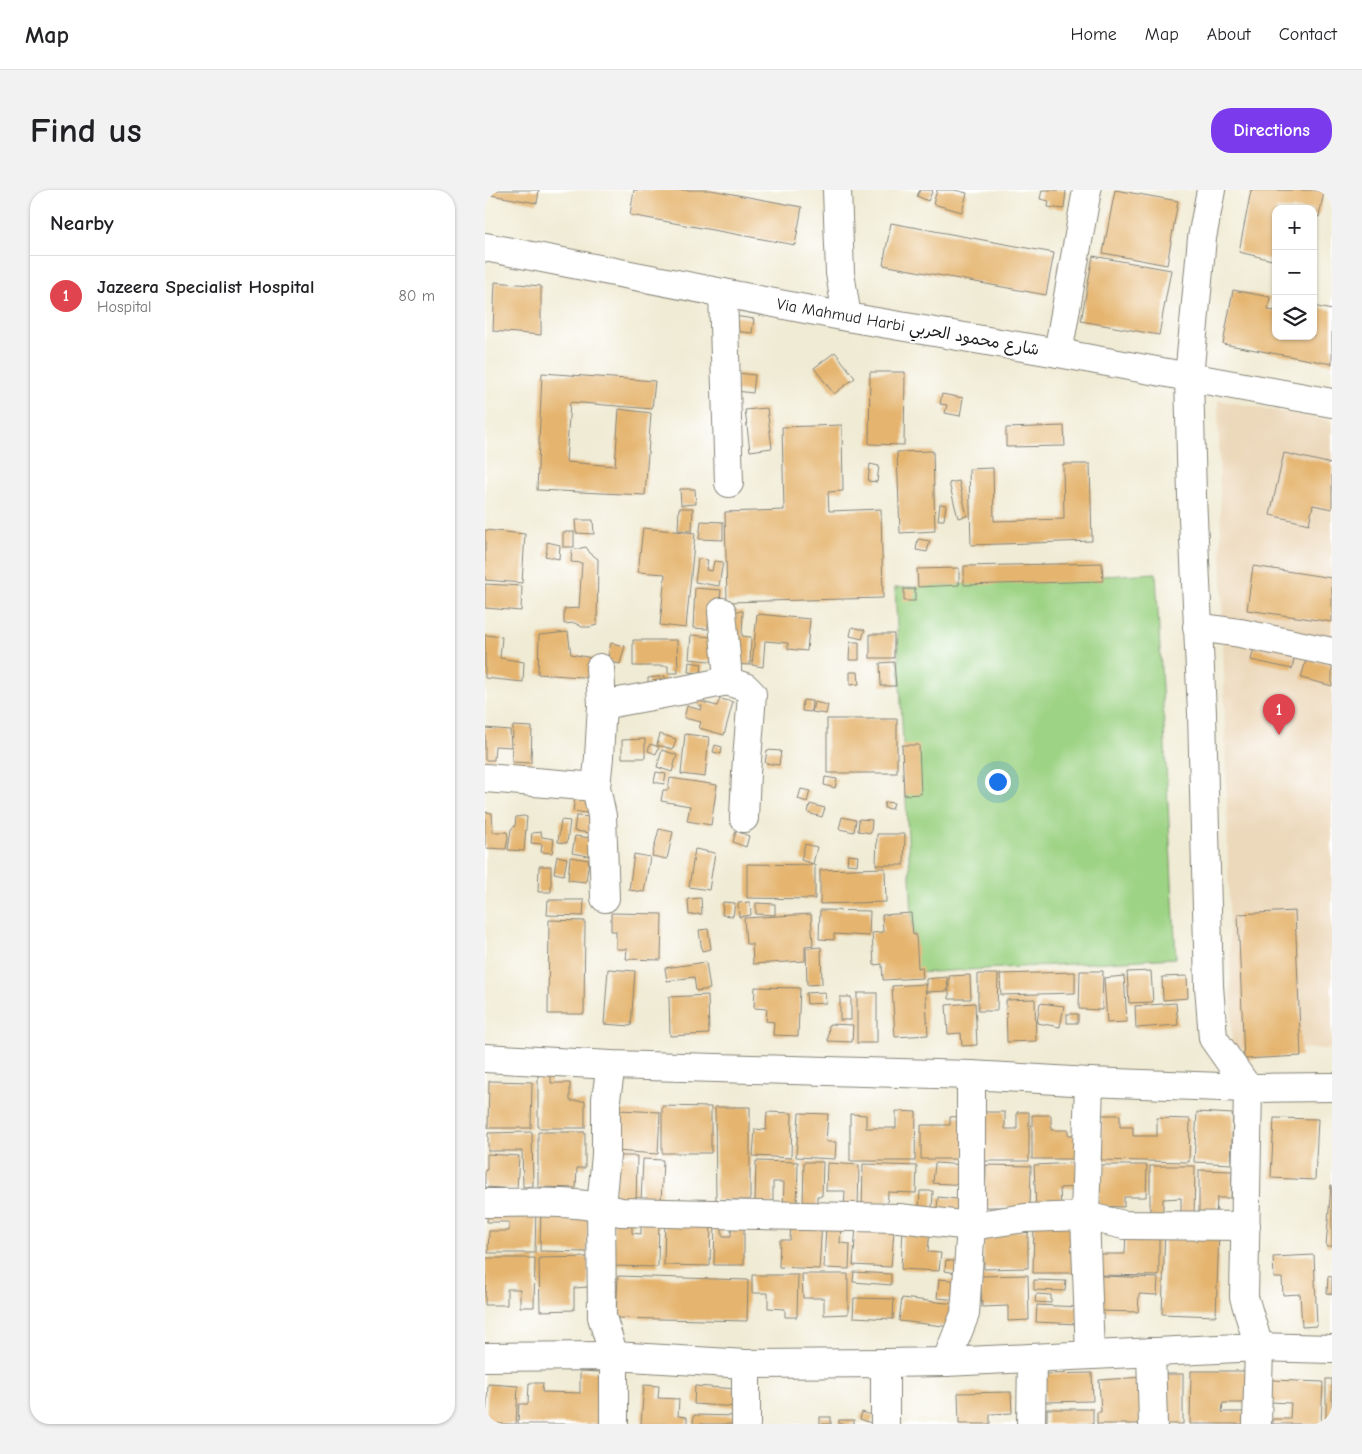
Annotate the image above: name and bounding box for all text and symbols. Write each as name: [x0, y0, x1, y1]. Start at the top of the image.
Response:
text: Map: [25, 21, 69, 49]
text: Home: [1070, 24, 1117, 45]
text: Map: [1145, 24, 1179, 45]
text: About: [1207, 24, 1251, 45]
text: Contact: [1279, 24, 1337, 45]
button: Directions: [1211, 108, 1332, 153]
text: Find us: [30, 110, 142, 151]
map controls: [1272, 205, 1317, 340]
button: +: [1272, 205, 1317, 250]
text: Nearby: [50, 211, 114, 235]
button: −: [1272, 250, 1317, 295]
text: Jazeera Specialist Hospital: [97, 276, 314, 298]
text: 1: [63, 287, 69, 305]
text: 80 m: [398, 287, 435, 305]
street label: Via Mahmud Harbi شارع محمود الحربي: [775, 295, 1041, 364]
button: layers: [1272, 295, 1317, 340]
text: Hospital: [97, 298, 152, 316]
pin: 1: [1263, 694, 1295, 735]
your location: [985, 769, 1011, 795]

